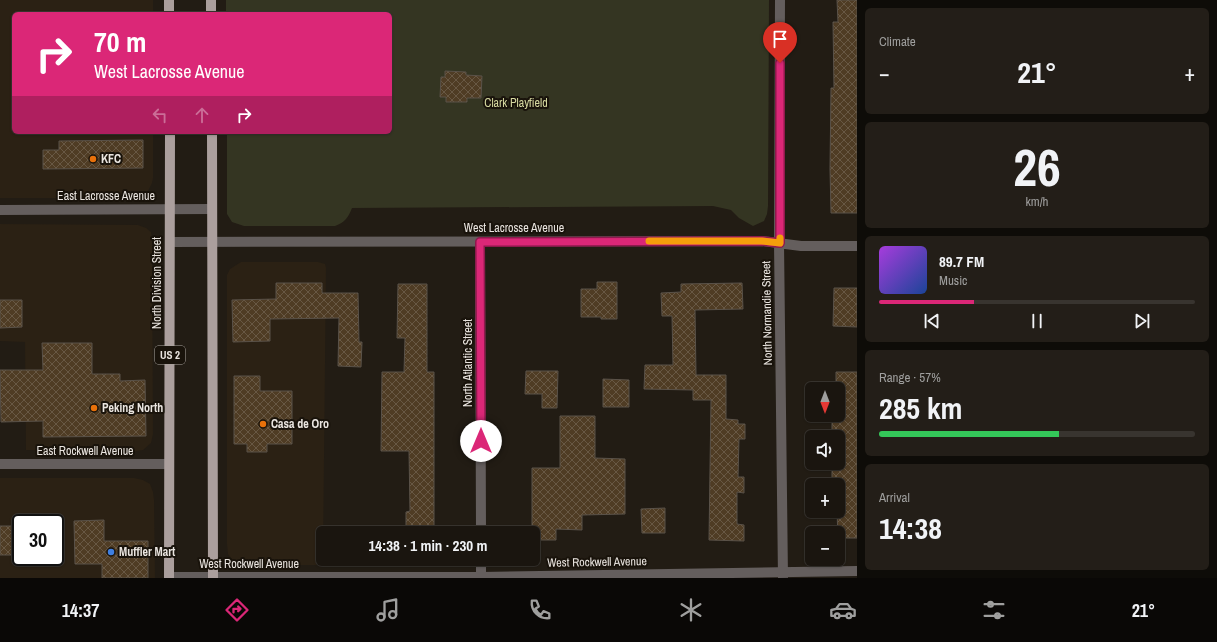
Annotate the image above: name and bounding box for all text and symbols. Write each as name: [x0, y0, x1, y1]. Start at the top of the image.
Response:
pin: [763, 22, 797, 63]
text: 70 m: [94, 23, 146, 61]
icon: right: [28, 28, 80, 80]
icon: arrive: [769, 28, 791, 50]
text: Climate: [879, 33, 916, 50]
text: 21°: [1017, 52, 1057, 92]
text: −: [879, 58, 890, 88]
text: +: [1184, 58, 1195, 88]
text: West Lacrosse Avenue: [94, 59, 244, 84]
park label: Clark Playfield: [484, 95, 548, 111]
icon: left: [149, 104, 171, 126]
icon: ahead: [191, 104, 213, 126]
icon: right: [233, 104, 255, 126]
text: 26: [1013, 132, 1061, 202]
place label: KFC: [101, 151, 121, 167]
marker: KFC: [88, 154, 98, 164]
street label: East Lacrosse Avenue: [57, 188, 155, 204]
text: km/h: [1025, 193, 1049, 210]
street label: West Lacrosse Avenue: [464, 220, 564, 236]
street label: North Division Street: [149, 237, 165, 329]
text: 89.7 FM: [939, 251, 984, 272]
street label: North Normandie Street: [758, 260, 776, 365]
text: Music: [939, 272, 967, 289]
icon: previous: [921, 310, 943, 332]
icon: pause: [1026, 310, 1048, 332]
icon: next: [1131, 310, 1153, 332]
street label: North Atlantic Street: [460, 319, 476, 407]
road number: US 2: [155, 346, 185, 364]
text: Range · 57%: [879, 369, 941, 386]
north arrow: [805, 382, 845, 422]
map controls: [805, 382, 845, 566]
text: 285 km: [879, 388, 962, 428]
place label: Peking North: [102, 400, 163, 416]
marker: Peking North: [89, 403, 99, 413]
place label: Casa de Oro: [271, 416, 329, 432]
marker: Casa de Oro: [258, 419, 268, 429]
position arrow: [460, 420, 502, 462]
button: sound: [805, 430, 845, 470]
street label: East Rockwell Avenue: [36, 443, 134, 459]
button: +: [805, 478, 845, 518]
text: Arrival: [879, 489, 910, 506]
text: 14:38: [879, 508, 942, 548]
speed limit sign: 30: [12, 514, 64, 566]
button: −: [805, 526, 845, 566]
text: 14:38 · 1 min · 230 m: [369, 535, 487, 556]
place label: Muffler Mart: [119, 544, 176, 560]
marker: Muffler Mart: [106, 547, 116, 557]
street label: West Rockwell Avenue: [547, 553, 647, 571]
street label: West Rockwell Avenue: [199, 556, 299, 572]
icon: directions: [223, 596, 251, 624]
icon: music: [374, 596, 402, 624]
icon: phone: [526, 596, 554, 624]
icon: climate: [677, 596, 705, 624]
icon: car: [829, 596, 857, 624]
icon: filters: [980, 596, 1008, 624]
text: 14:37: [62, 598, 99, 623]
text: 21°: [1132, 598, 1155, 623]

